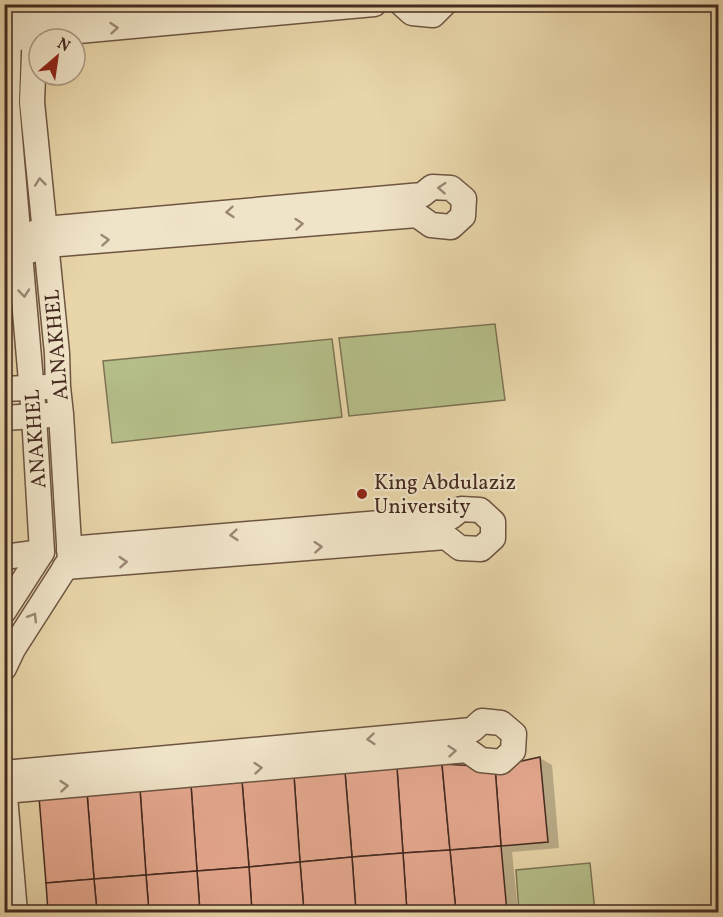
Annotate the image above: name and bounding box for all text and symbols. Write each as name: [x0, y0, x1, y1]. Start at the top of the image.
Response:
one-way arrow: [109, 22, 118, 35]
north arrow: [27, 27, 87, 87]
text: N: [53, 33, 74, 58]
one-way arrow: [34, 178, 47, 187]
one-way arrow: [437, 181, 446, 194]
one-way arrow: [225, 205, 234, 218]
one-way arrow: [295, 218, 304, 231]
one-way arrow: [100, 234, 109, 247]
street label: ALNAKHEL: [38, 288, 77, 401]
one-way arrow: [17, 289, 30, 298]
street label: ANAKHEL: [19, 388, 54, 489]
place label: King Abdulaziz University: [374, 469, 516, 522]
marker: King Abdulaziz University: [355, 487, 369, 501]
one-way arrow: [229, 528, 238, 541]
one-way arrow: [313, 541, 322, 554]
one-way arrow: [119, 556, 128, 569]
one-way arrow: [26, 613, 38, 623]
one-way arrow: [367, 733, 376, 746]
one-way arrow: [447, 745, 457, 758]
one-way arrow: [253, 762, 262, 775]
one-way arrow: [59, 780, 68, 793]

